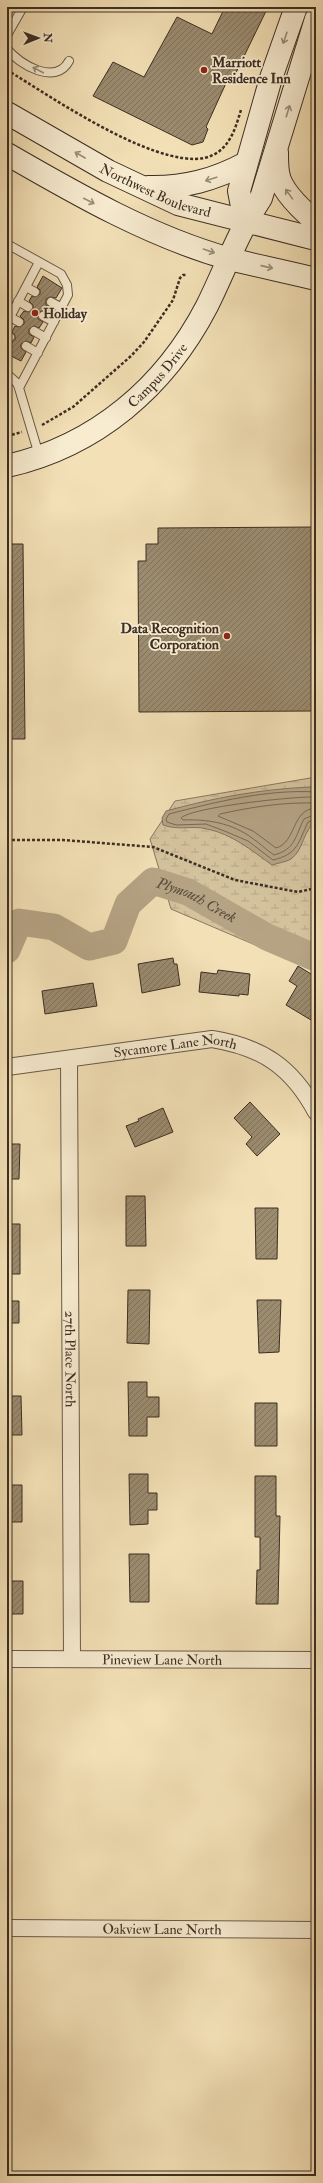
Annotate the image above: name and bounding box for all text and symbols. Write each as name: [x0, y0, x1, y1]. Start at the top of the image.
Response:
north arrow: [18, 18, 58, 58]
text: N: [41, 32, 54, 44]
one-way arrow: [281, 32, 288, 45]
place label: Marriott Residence Inn: [211, 54, 291, 87]
marker: Marriott Residence Inn: [199, 65, 209, 75]
one-way arrow: [32, 66, 44, 73]
one-way arrow: [285, 105, 292, 118]
one-way arrow: [74, 151, 86, 159]
street label: Northwest Boulevard: [97, 160, 213, 221]
one-way arrow: [204, 176, 217, 183]
one-way arrow: [285, 188, 294, 199]
one-way arrow: [83, 198, 95, 205]
one-way arrow: [203, 248, 215, 256]
one-way arrow: [260, 264, 273, 272]
place label: Holiday: [43, 305, 88, 323]
marker: Holiday: [30, 308, 40, 318]
street label: Campus Drive: [124, 340, 191, 411]
place label: Data Recognition Corporation: [121, 620, 220, 654]
marker: Data Recognition Corporation: [222, 631, 232, 641]
water label: Plymouth Creek: [153, 873, 240, 928]
street label: Sycamore Lane North: [113, 1031, 240, 1061]
street label: 27th Place North: [61, 1311, 79, 1408]
street label: Pineview Lane North: [102, 1651, 223, 1669]
street label: Oakview Lane North: [102, 1921, 222, 1938]

